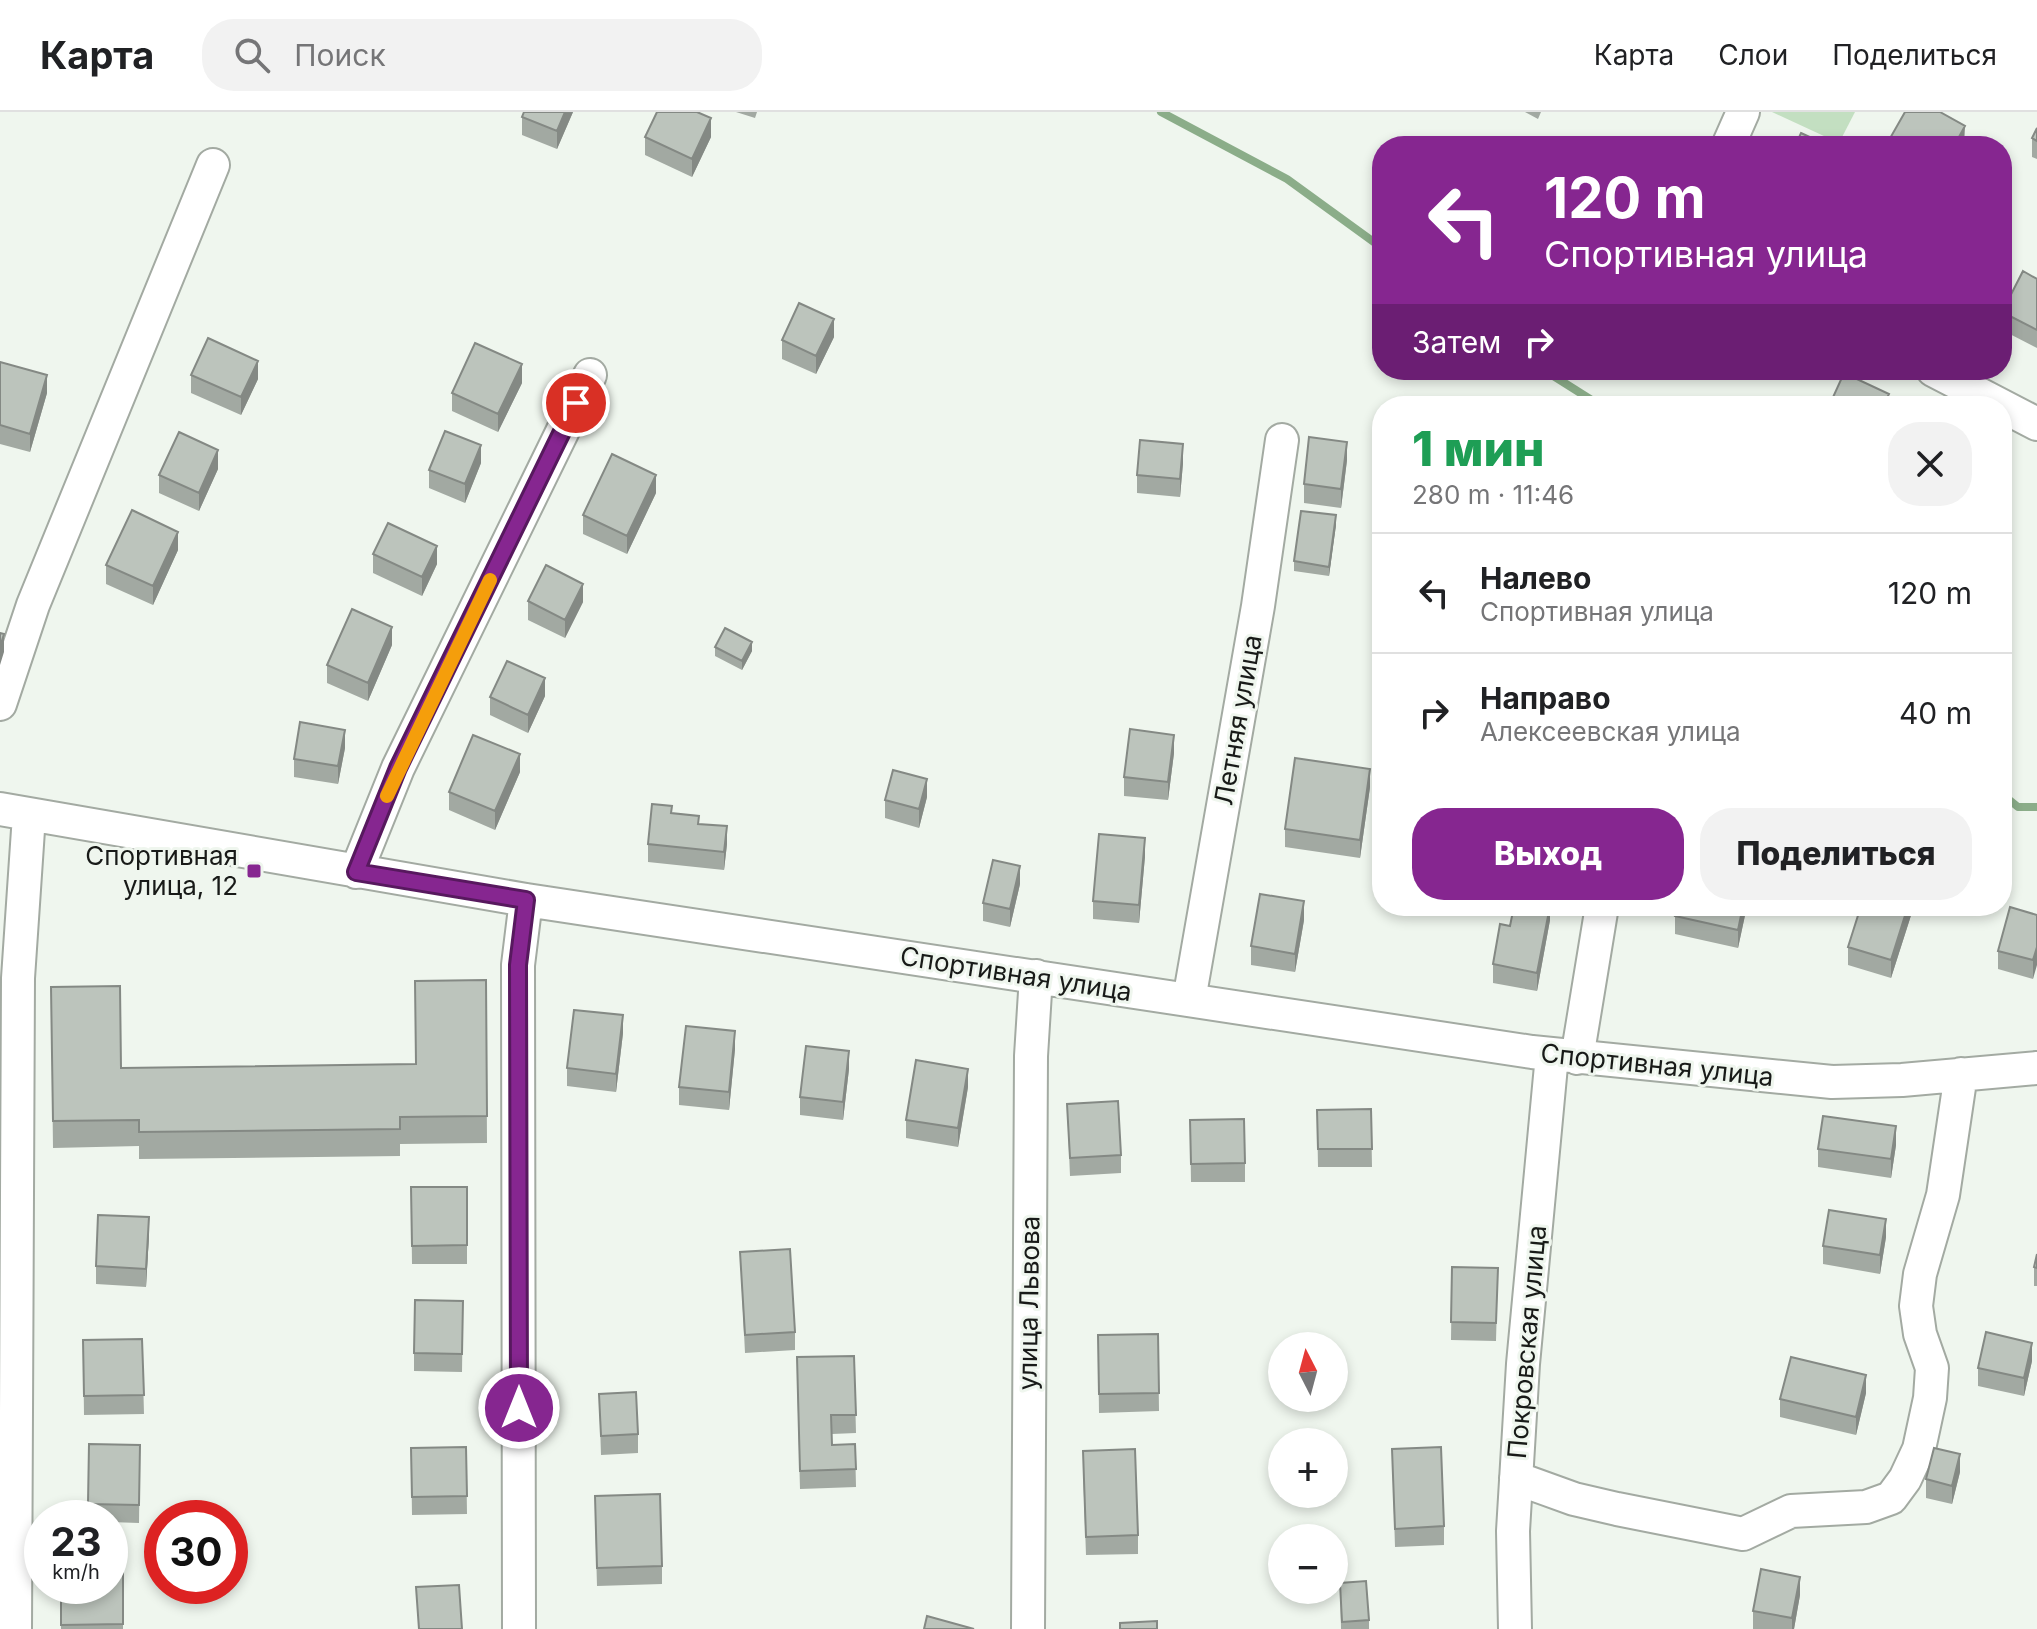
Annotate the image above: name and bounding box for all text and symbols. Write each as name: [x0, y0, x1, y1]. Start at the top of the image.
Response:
search box: [202, 19, 762, 91]
text: Карта: [40, 32, 154, 78]
icon: search: [230, 33, 274, 77]
text: Поиск: [294, 37, 386, 73]
text: Карта: [1594, 38, 1674, 72]
text: Слои: [1718, 38, 1788, 72]
text: Поделиться: [1832, 38, 1997, 72]
text: 120 m: [1544, 164, 1706, 232]
icon: left: [1412, 168, 1516, 272]
text: Спортивная улица: [1544, 232, 1868, 276]
icon: right: [1517, 320, 1561, 364]
text: Затем: [1412, 324, 1501, 360]
pin: [542, 369, 610, 437]
icon: arrive: [554, 381, 598, 425]
text: 1 мин: [1412, 419, 1544, 478]
button: close: [1888, 422, 1972, 506]
text: 280 m · 11:46: [1412, 479, 1574, 510]
text: Налево: [1480, 560, 1592, 596]
icon: left: [1412, 571, 1456, 615]
text: 120 m: [1888, 575, 1972, 611]
text: Спортивная улица: [1480, 596, 1714, 627]
street label: Летняя улица: [1207, 632, 1268, 808]
text: Направо: [1480, 680, 1611, 716]
icon: right: [1412, 691, 1456, 735]
text: 40 m: [1899, 695, 1972, 731]
text: Алексеевская улица: [1480, 716, 1741, 747]
button: Выход: [1412, 808, 1684, 900]
button: Поделиться: [1700, 808, 1972, 900]
place label: Спортивная улица, 12: [85, 840, 238, 901]
marker: Спортивная улица, 12: [245, 862, 263, 880]
street label: Спортивная улица: [898, 940, 1134, 1007]
street label: Спортивная улица: [1539, 1037, 1775, 1092]
street label: улица Львова: [1011, 1215, 1046, 1391]
street label: Покровская улица: [1501, 1224, 1552, 1460]
north arrow: [1268, 1332, 1348, 1412]
map controls: [1268, 1332, 1348, 1604]
position arrow: [477, 1366, 561, 1450]
button: +: [1268, 1428, 1348, 1508]
speed limit sign: 30: [144, 1500, 248, 1604]
text: 23: [50, 1517, 102, 1566]
button: −: [1268, 1524, 1348, 1604]
text: km/h: [52, 1560, 100, 1584]

